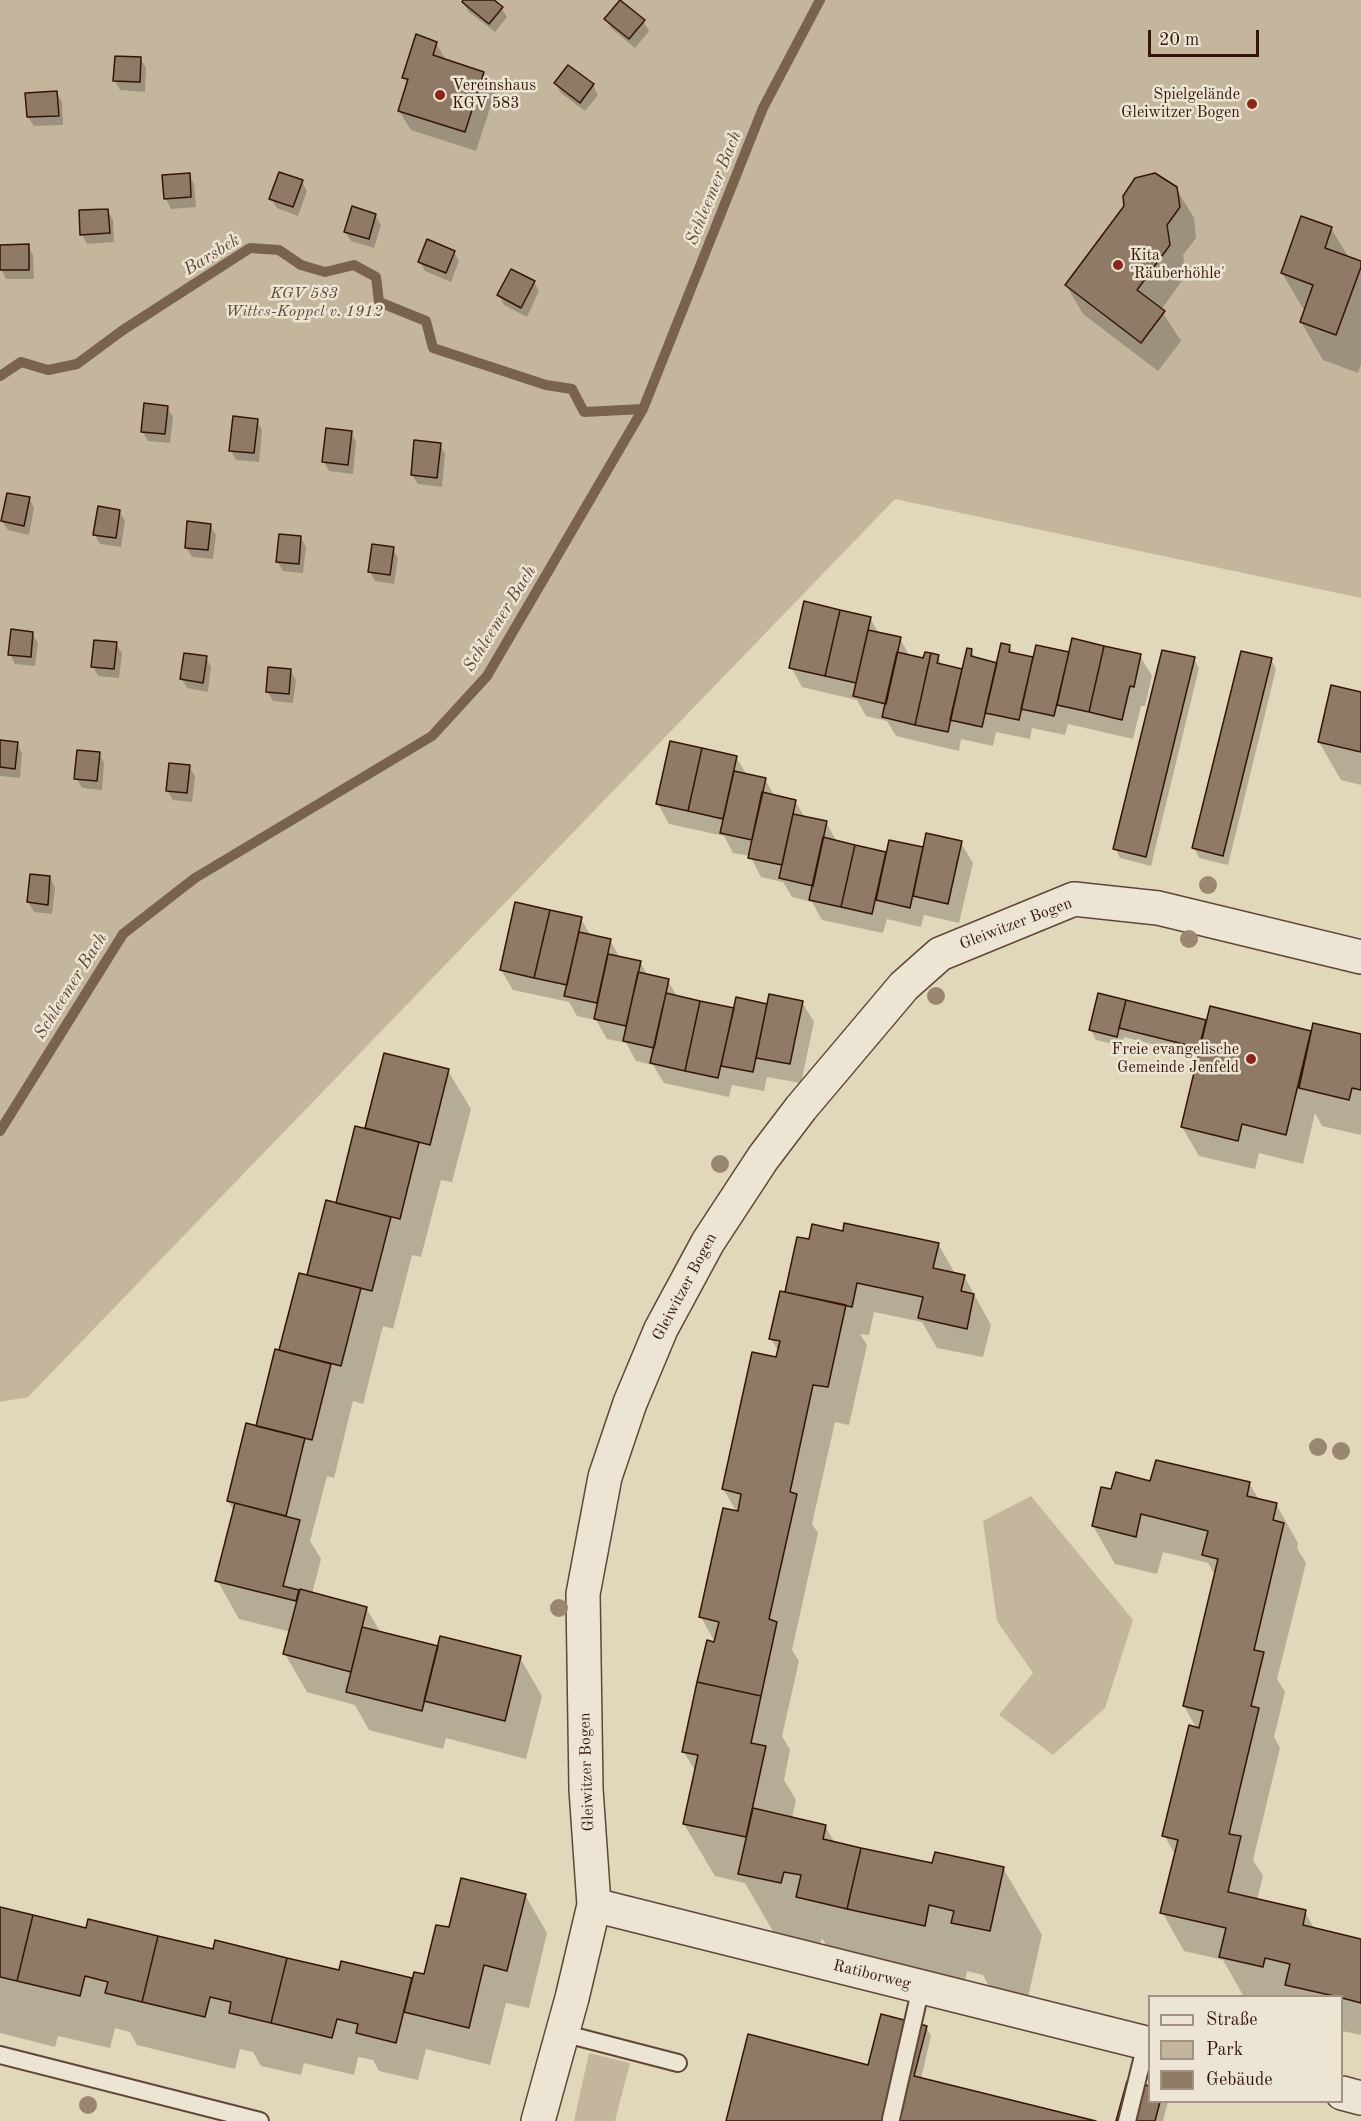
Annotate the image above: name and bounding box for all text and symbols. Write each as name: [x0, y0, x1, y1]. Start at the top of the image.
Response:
scale bar: [1151, 18, 1262, 56]
text: 20 m: [1159, 31, 1199, 49]
place label: Vereinshaus KGV 583: [452, 76, 536, 114]
place label: Spielgelände Gleiwitzer Bogen: [1121, 85, 1240, 123]
marker: Vereinshaus KGV 583: [433, 88, 447, 102]
marker: Spielgelände Gleiwitzer Bogen: [1245, 97, 1259, 111]
water label: Schleemer Bach: [681, 128, 747, 248]
water label: Barsbek: [180, 229, 244, 281]
place label: Kita 'Räuberhöhle': [1130, 246, 1225, 284]
marker: Kita 'Räuberhöhle': [1111, 258, 1125, 272]
park label: KGV 583 Wittes-Koppel v. 1912: [225, 284, 383, 322]
water label: Schleemer Bach: [459, 562, 541, 676]
street label: Gleiwitzer Bogen: [957, 894, 1075, 954]
water label: Schleemer Bach: [30, 929, 112, 1043]
place label: Freie evangelische Gemeinde Jenfeld: [1112, 1040, 1239, 1078]
marker: Freie evangelische Gemeinde Jenfeld: [1244, 1052, 1258, 1066]
street label: Gleiwitzer Bogen: [649, 1230, 721, 1344]
street label: Gleiwitzer Bogen: [575, 1712, 599, 1832]
street label: Ratiborweg: [831, 1956, 913, 1994]
legend: [1148, 1995, 1343, 2103]
text: Straße: [1206, 2011, 1257, 2029]
text: Park: [1206, 2041, 1243, 2059]
text: Gebäude: [1206, 2071, 1273, 2089]

